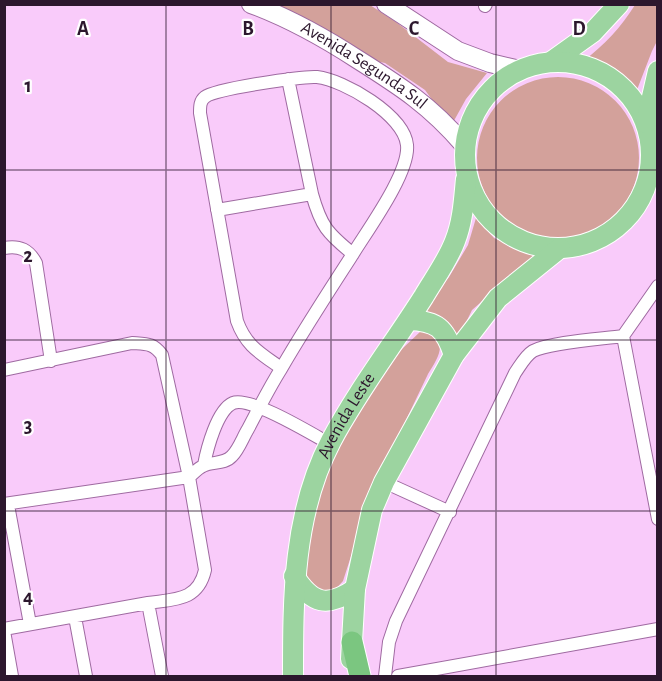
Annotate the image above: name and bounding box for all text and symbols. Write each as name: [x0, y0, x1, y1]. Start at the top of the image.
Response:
text: A: [77, 19, 89, 39]
text: B: [242, 19, 254, 39]
street label: Avenida Segunda Sul: [298, 19, 430, 113]
text: C: [409, 19, 420, 39]
text: D: [572, 19, 586, 39]
text: 1: [24, 76, 32, 96]
text: 2: [23, 246, 33, 266]
street label: Avenida Leste: [315, 370, 379, 461]
text: 3: [24, 416, 32, 436]
text: 4: [23, 587, 33, 607]

